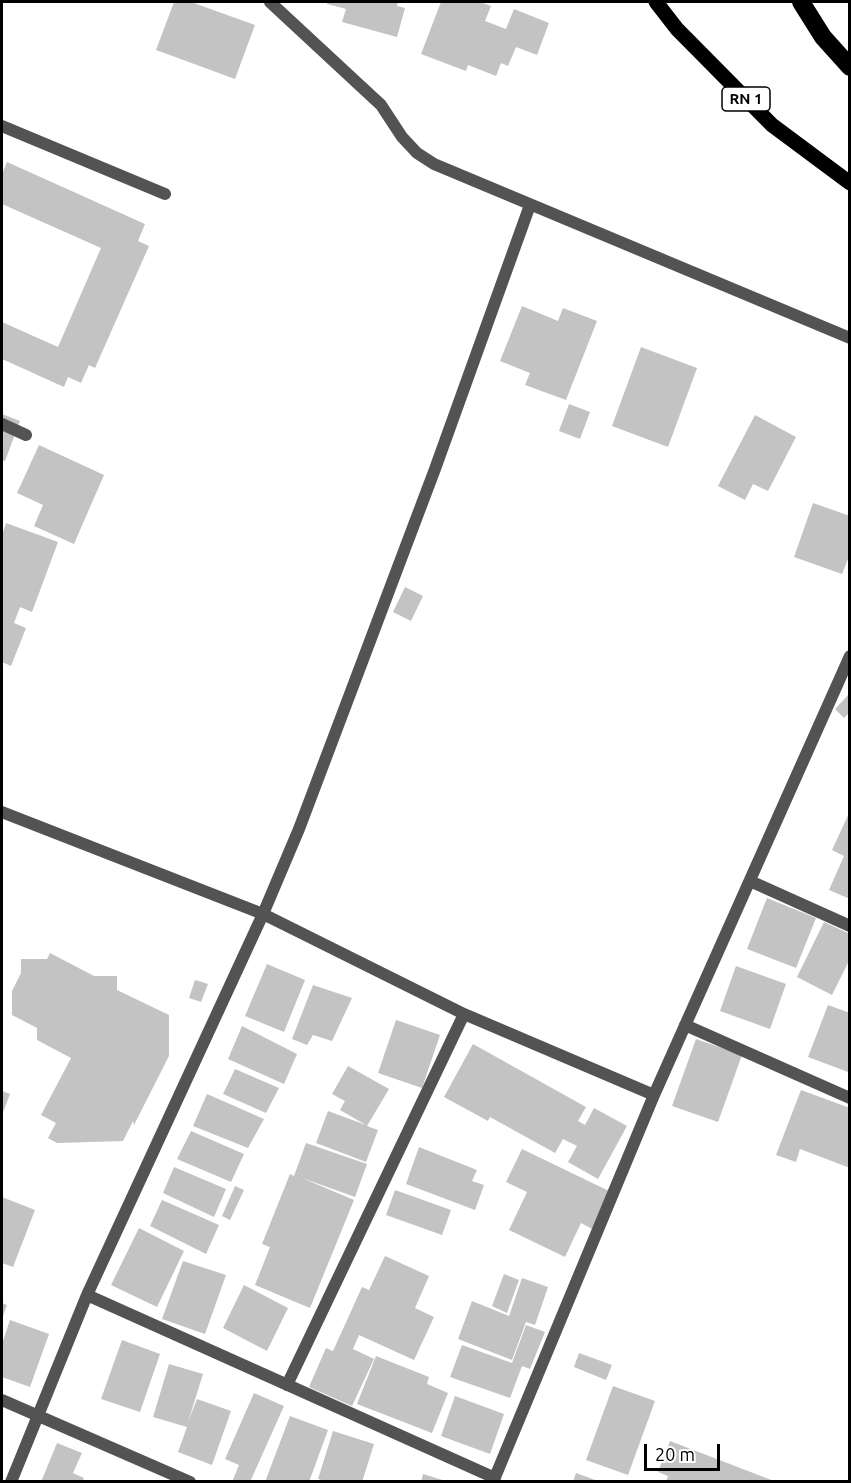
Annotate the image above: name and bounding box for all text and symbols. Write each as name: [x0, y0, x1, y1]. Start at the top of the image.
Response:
road number: RN 1: [722, 87, 770, 111]
scale bar: [647, 1432, 724, 1470]
text: 20 m: [655, 1444, 695, 1464]

